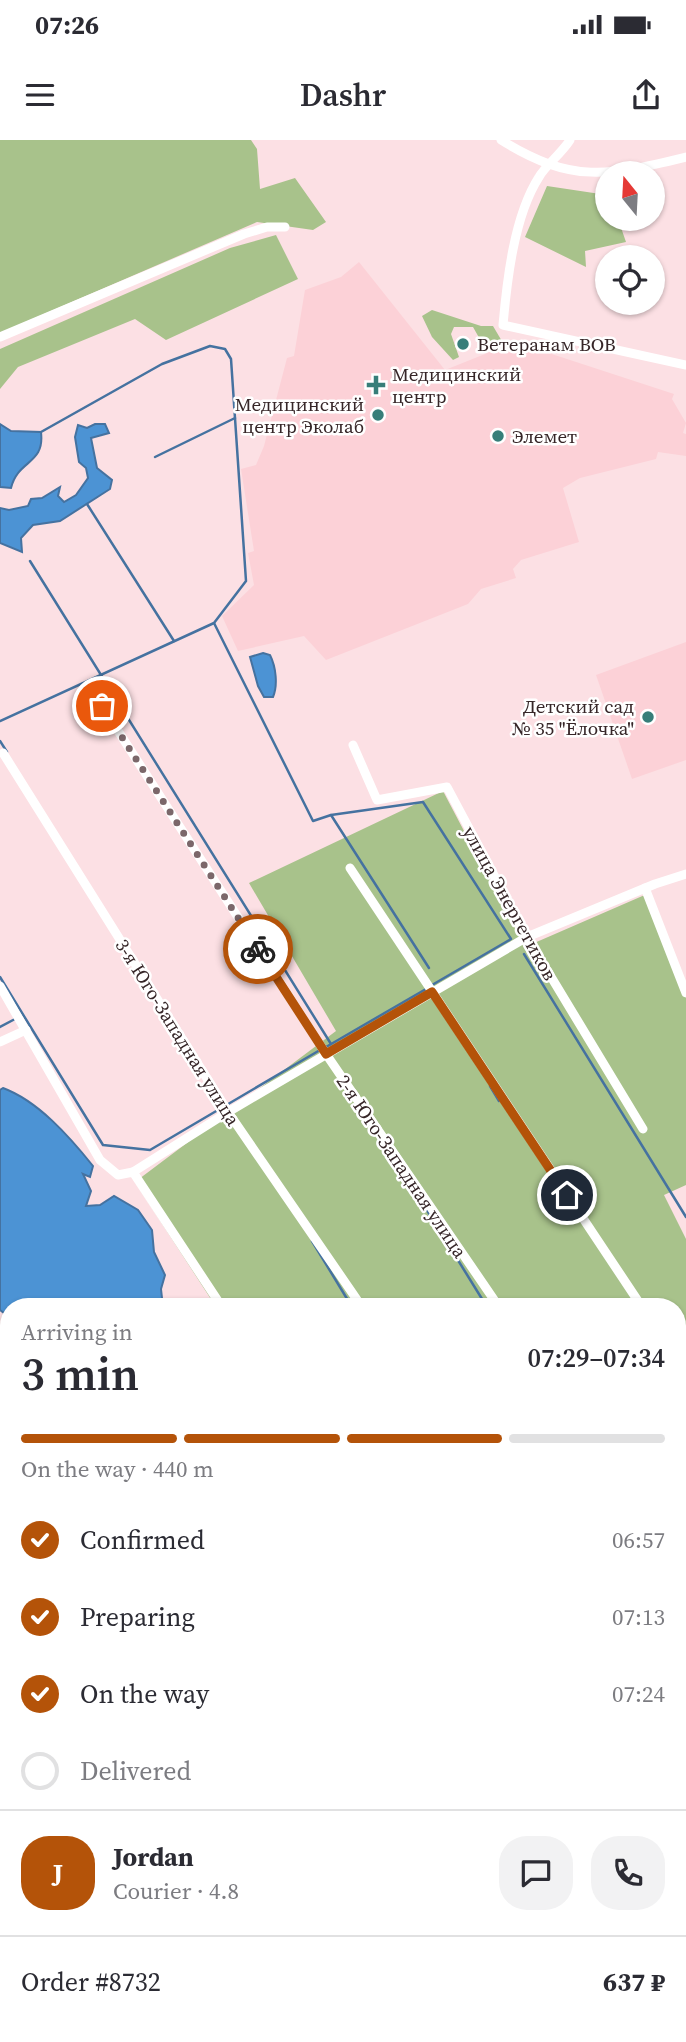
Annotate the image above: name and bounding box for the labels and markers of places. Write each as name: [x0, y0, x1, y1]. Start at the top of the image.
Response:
place label: Ветеранам ВОВ: [477, 331, 616, 357]
marker: Ветеранам ВОВ: [455, 336, 471, 352]
place label: Медицинский центр: [392, 361, 521, 409]
marker: Медицинский центр: [366, 375, 386, 395]
place label: Медицинский центр Эколаб: [235, 391, 364, 439]
marker: Медицинский центр Эколаб: [370, 407, 386, 423]
place label: Элемет: [512, 423, 577, 449]
marker: Элемет: [490, 428, 506, 444]
pin: [72, 676, 132, 736]
place label: Детский сад № 35 "Ёлочка": [512, 693, 634, 741]
marker: Детский сад № 35 "Ёлочка": [640, 709, 656, 725]
pin: [537, 1165, 597, 1225]

